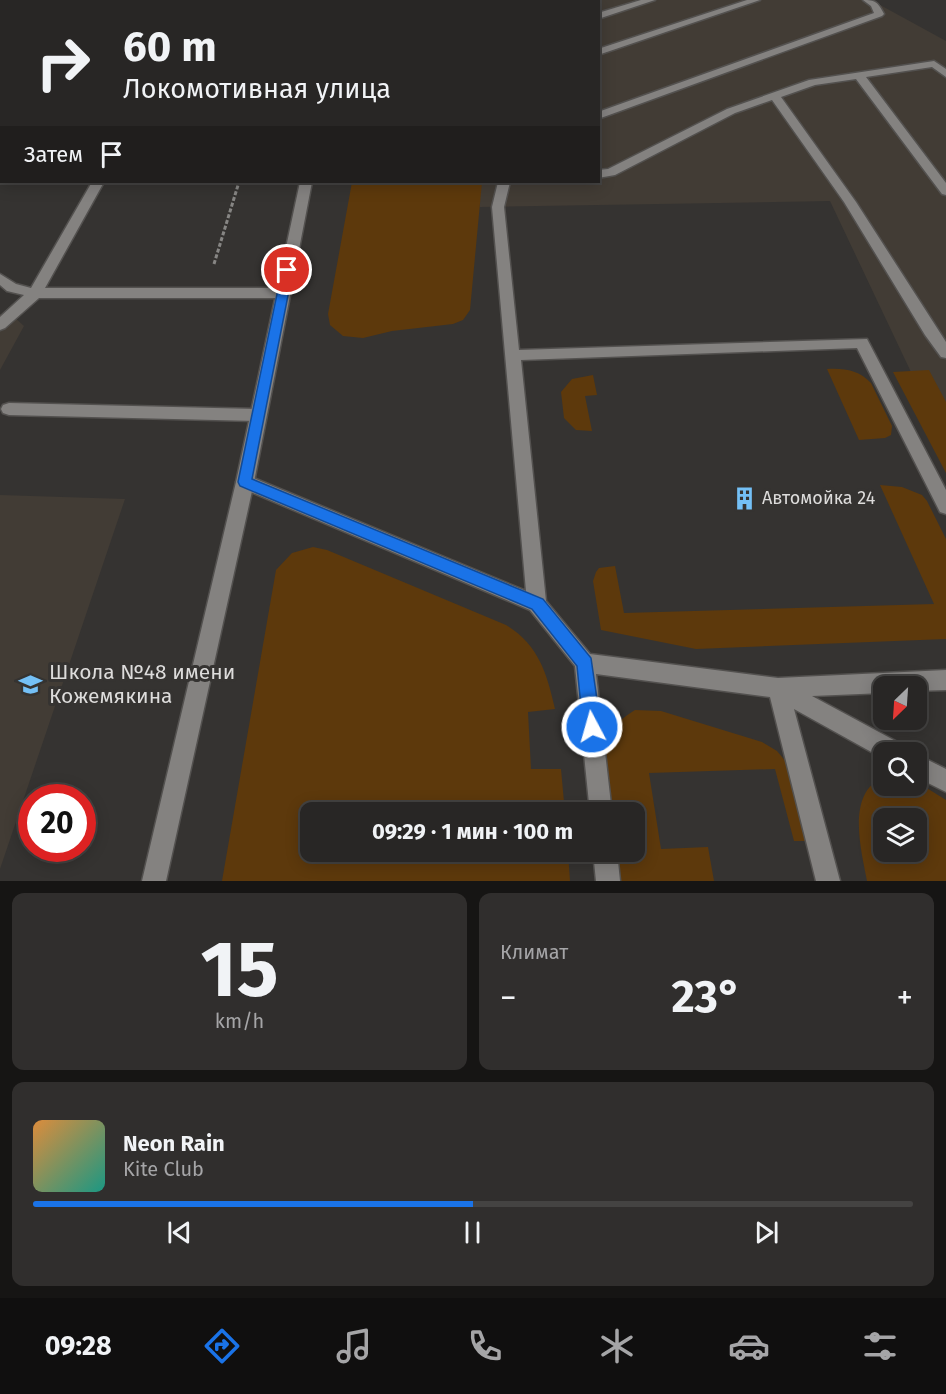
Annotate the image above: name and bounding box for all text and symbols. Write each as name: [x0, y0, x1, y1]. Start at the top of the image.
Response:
text: 60 m: [123, 22, 217, 72]
icon: right: [24, 24, 102, 102]
text: Локомотивная улица: [123, 73, 391, 105]
icon: arrive: [95, 138, 128, 171]
text: Затем: [24, 141, 83, 168]
pin: [261, 244, 312, 295]
icon: arrive: [270, 253, 303, 286]
building icon: Автомойка 24: [731, 485, 757, 511]
place label: Автомойка 24: [762, 487, 876, 509]
place label: Школа №48 имени Кожемякина: [49, 659, 235, 709]
school or university icon: Школа №48 имени Кожемякина: [18, 671, 44, 697]
north arrow: [873, 676, 927, 730]
map controls: [873, 676, 927, 862]
position arrow: [560, 695, 624, 759]
button: search: [873, 742, 927, 796]
speed limit sign: 20: [18, 784, 96, 862]
button: layers: [873, 808, 927, 862]
text: 09:29 · 1 мин · 100 m: [372, 818, 573, 845]
text: 15: [200, 923, 279, 1017]
text: Климат: [500, 940, 568, 964]
text: 23°: [672, 970, 741, 1024]
text: −: [500, 978, 517, 1018]
text: +: [897, 978, 913, 1018]
text: km/h: [215, 1009, 264, 1033]
text: Neon Rain: [123, 1130, 225, 1157]
text: Kite Club: [123, 1157, 204, 1181]
icon: previous: [163, 1216, 196, 1249]
icon: pause: [456, 1216, 489, 1249]
icon: next: [750, 1216, 783, 1249]
icon: directions: [201, 1325, 243, 1367]
icon: music: [333, 1325, 375, 1367]
icon: phone: [464, 1325, 506, 1367]
icon: climate: [596, 1325, 638, 1367]
icon: car: [728, 1325, 770, 1367]
icon: filters: [859, 1325, 901, 1367]
text: 09:28: [45, 1330, 112, 1362]

